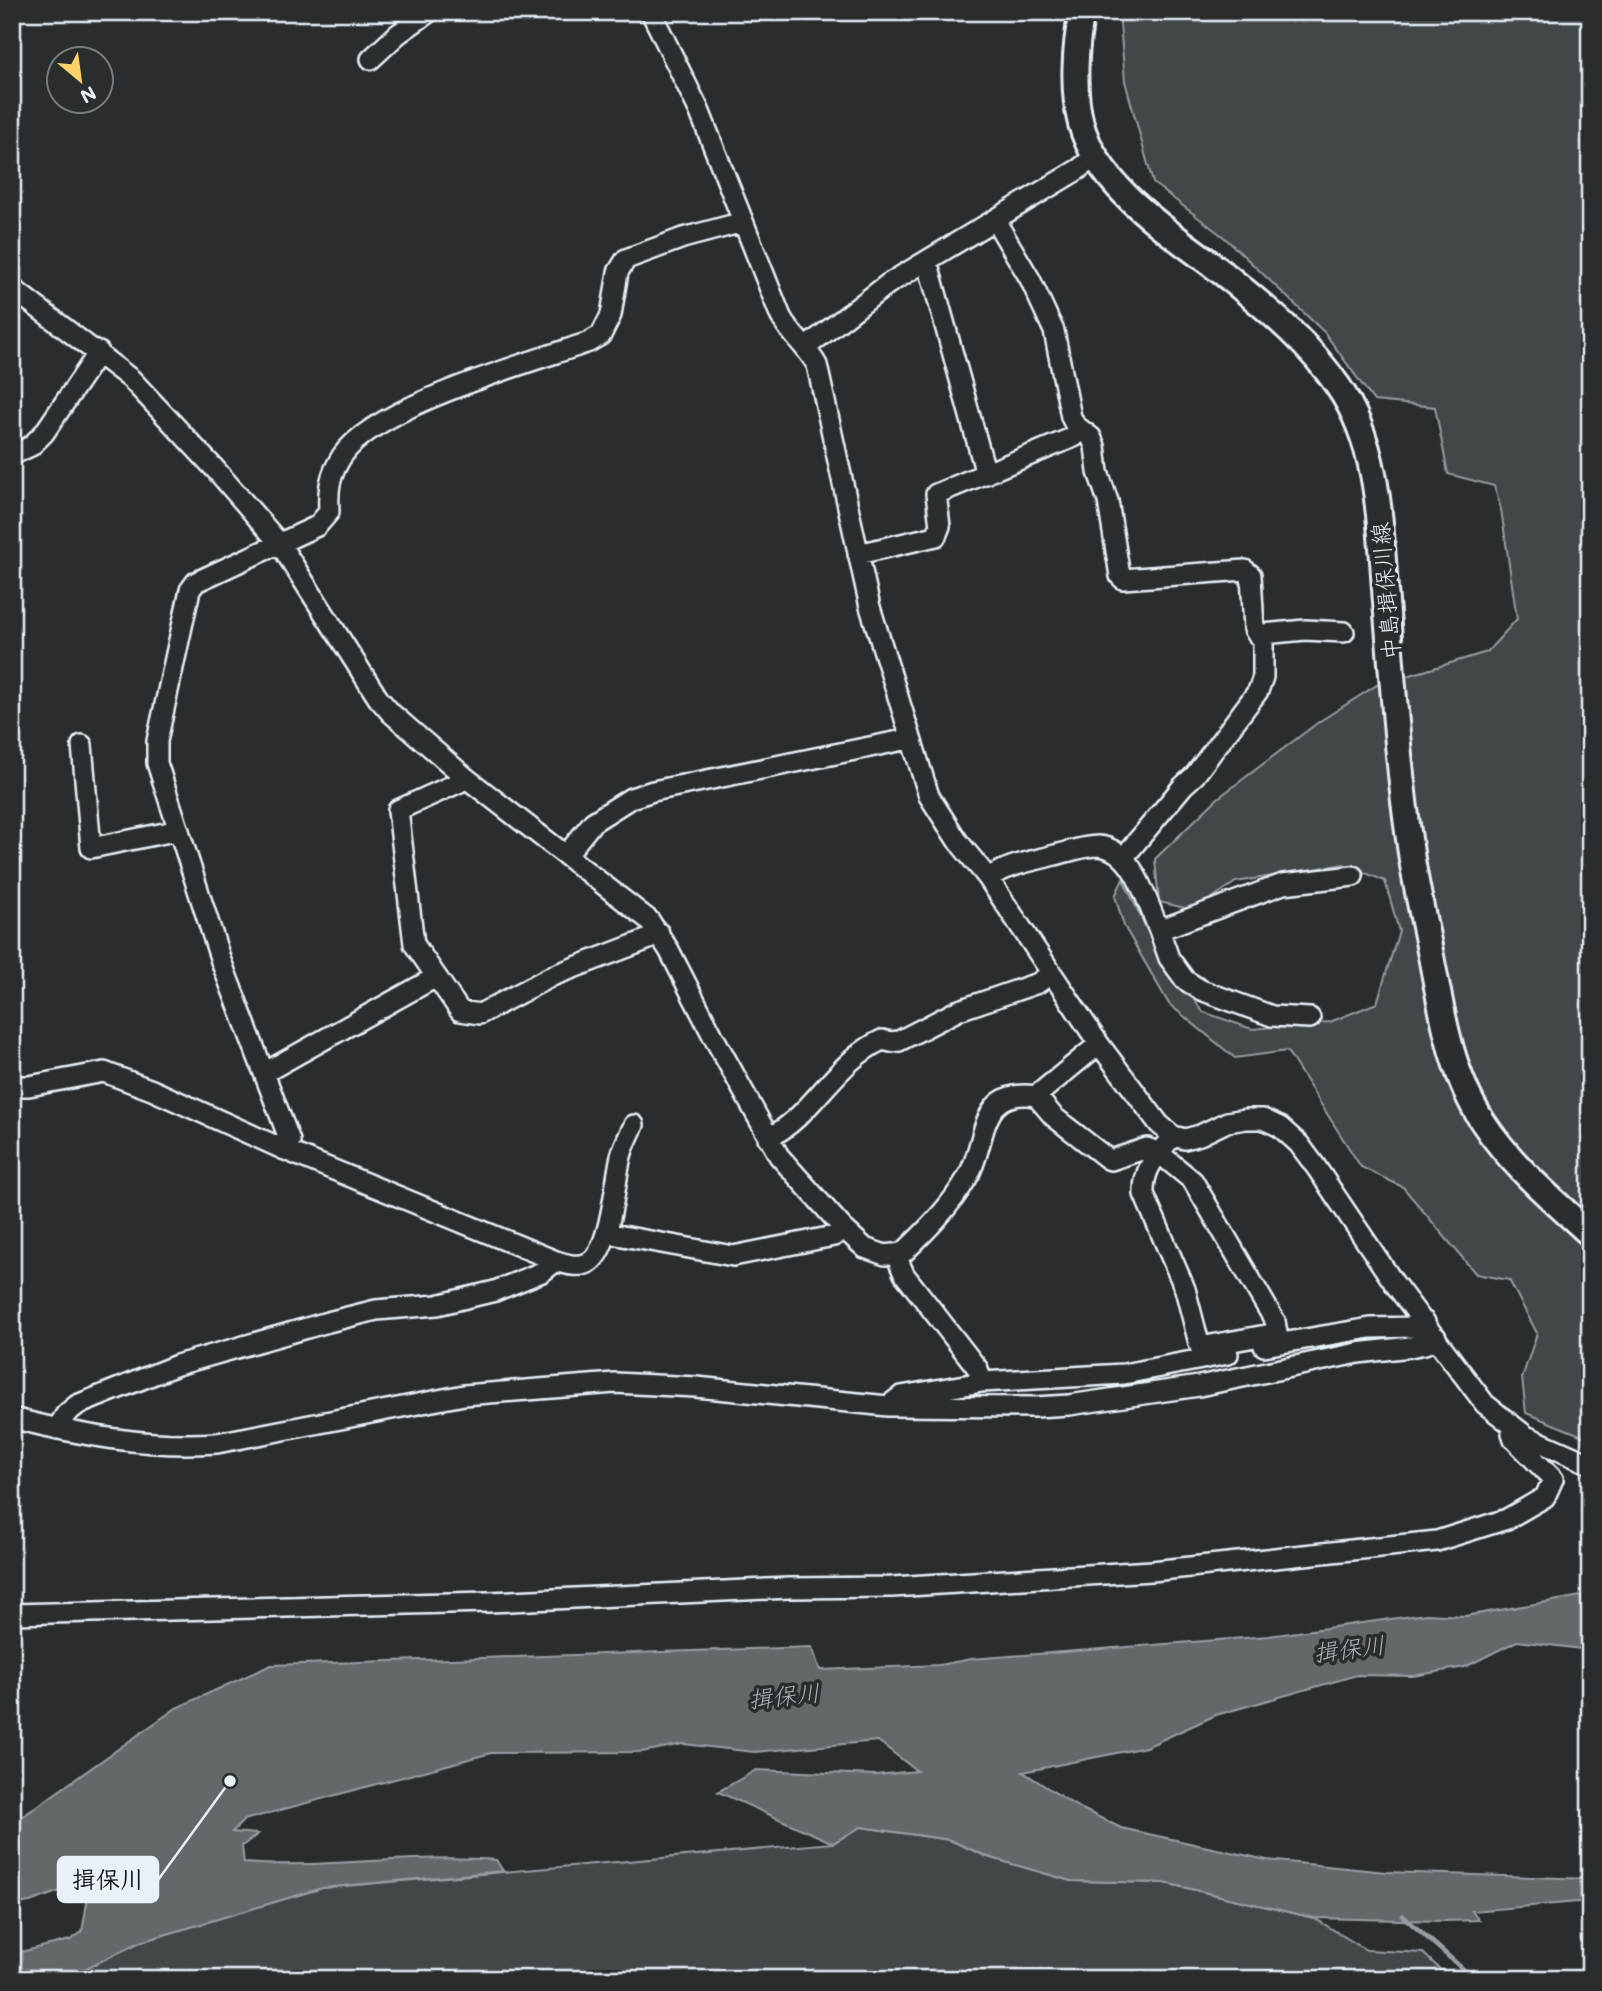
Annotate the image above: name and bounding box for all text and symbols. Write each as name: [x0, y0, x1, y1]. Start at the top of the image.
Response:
north arrow: [46, 46, 116, 116]
text: N: [76, 81, 101, 110]
street label: 中島揖保川線: [1364, 521, 1406, 661]
water label: 揖保川: [1311, 1628, 1387, 1668]
water label: 揖保川: [747, 1676, 821, 1714]
callout: 揖保川: [58, 1857, 158, 1902]
text: 揖保川: [72, 1863, 144, 1894]

